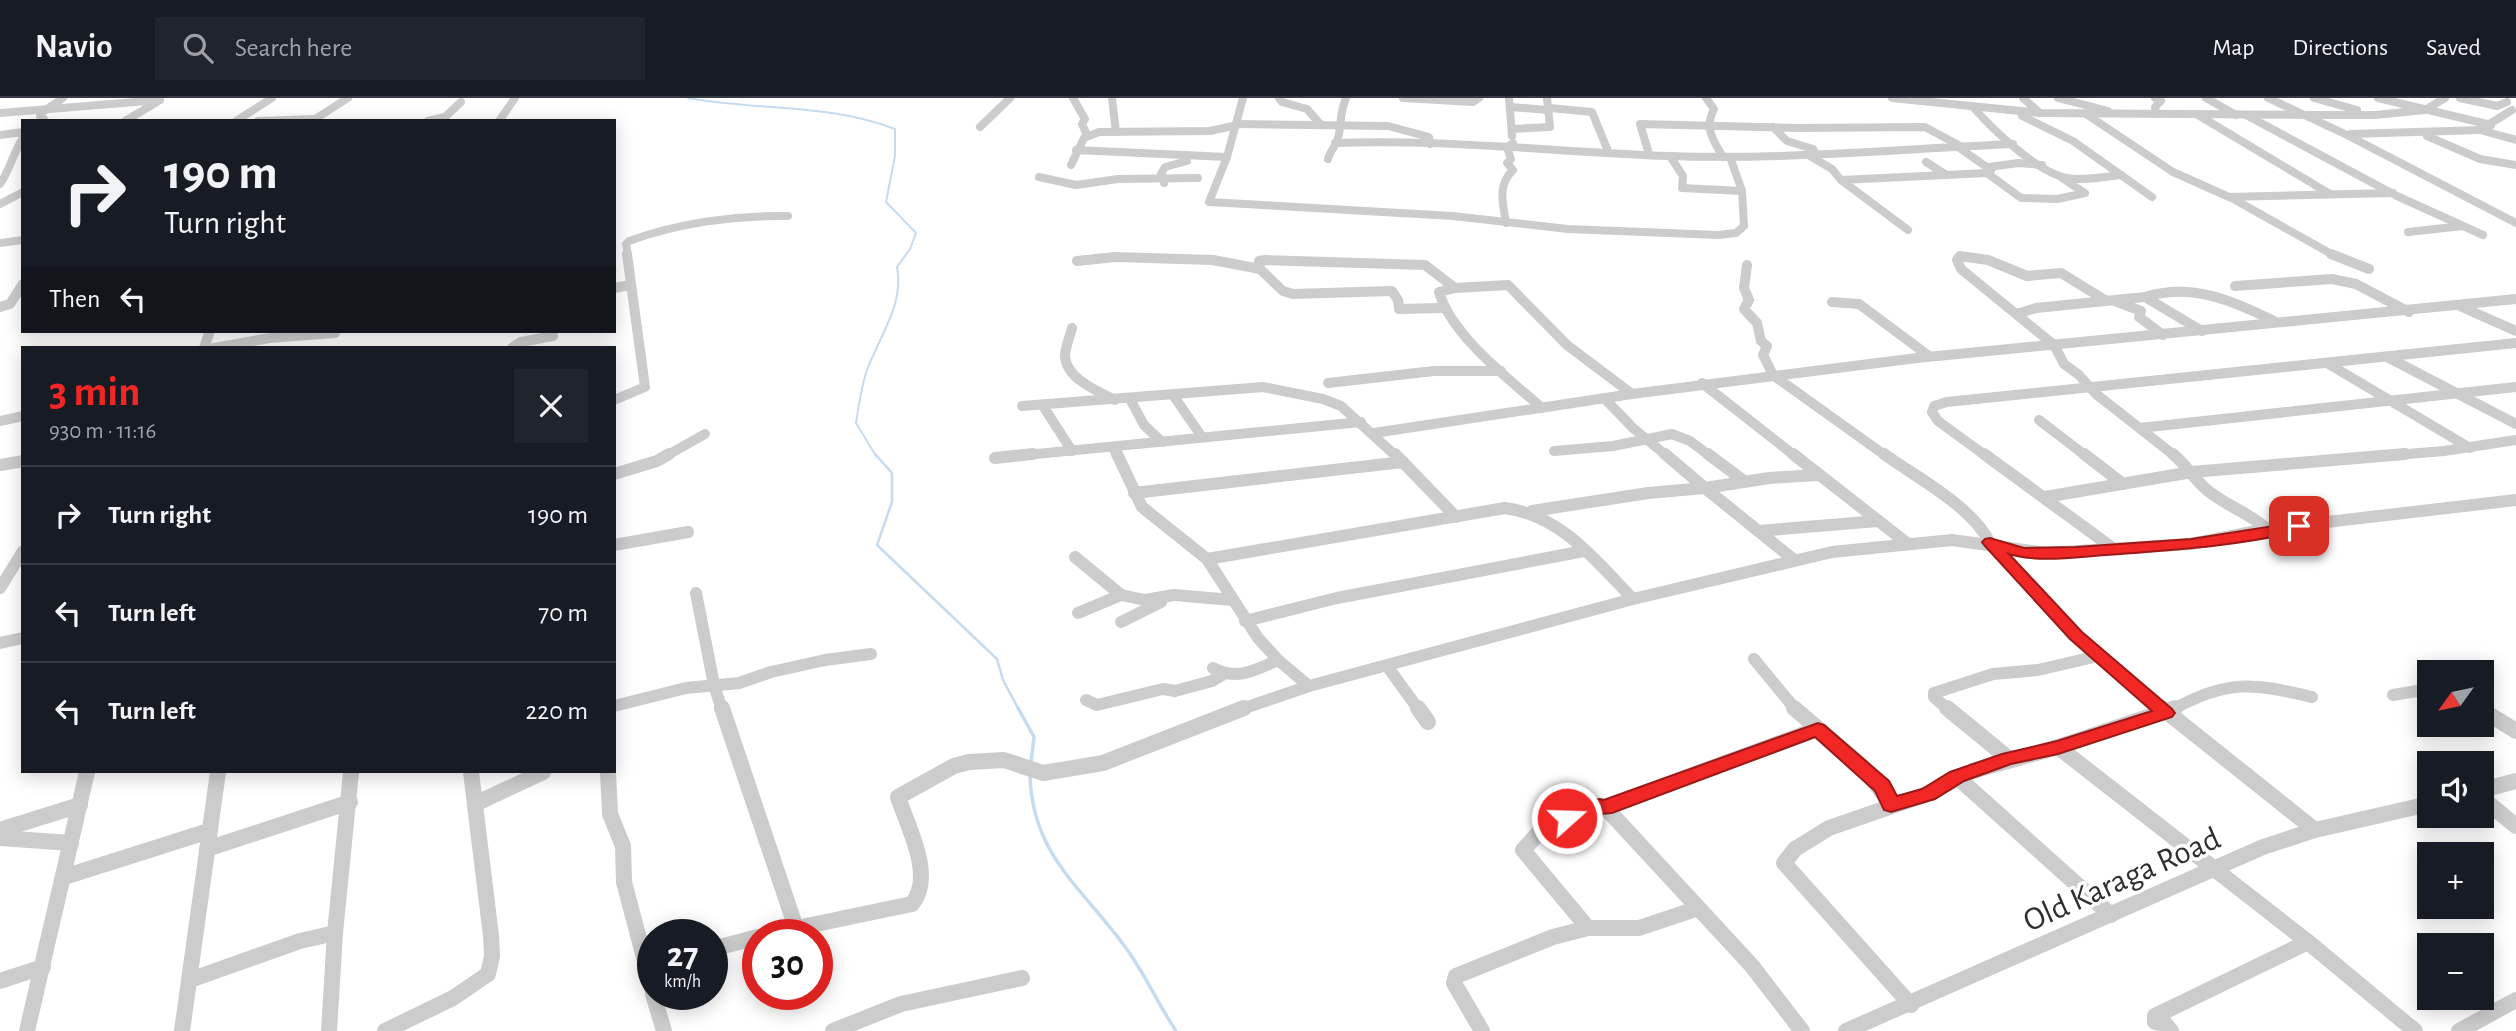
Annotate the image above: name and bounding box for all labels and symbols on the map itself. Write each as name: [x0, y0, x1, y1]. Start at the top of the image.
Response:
pin: [2269, 496, 2329, 556]
north arrow: [2417, 660, 2494, 737]
position arrow: [1530, 781, 1604, 855]
street label: Old Karaga Road: [2019, 822, 2225, 938]
speed limit sign: 30: [742, 919, 833, 1010]

